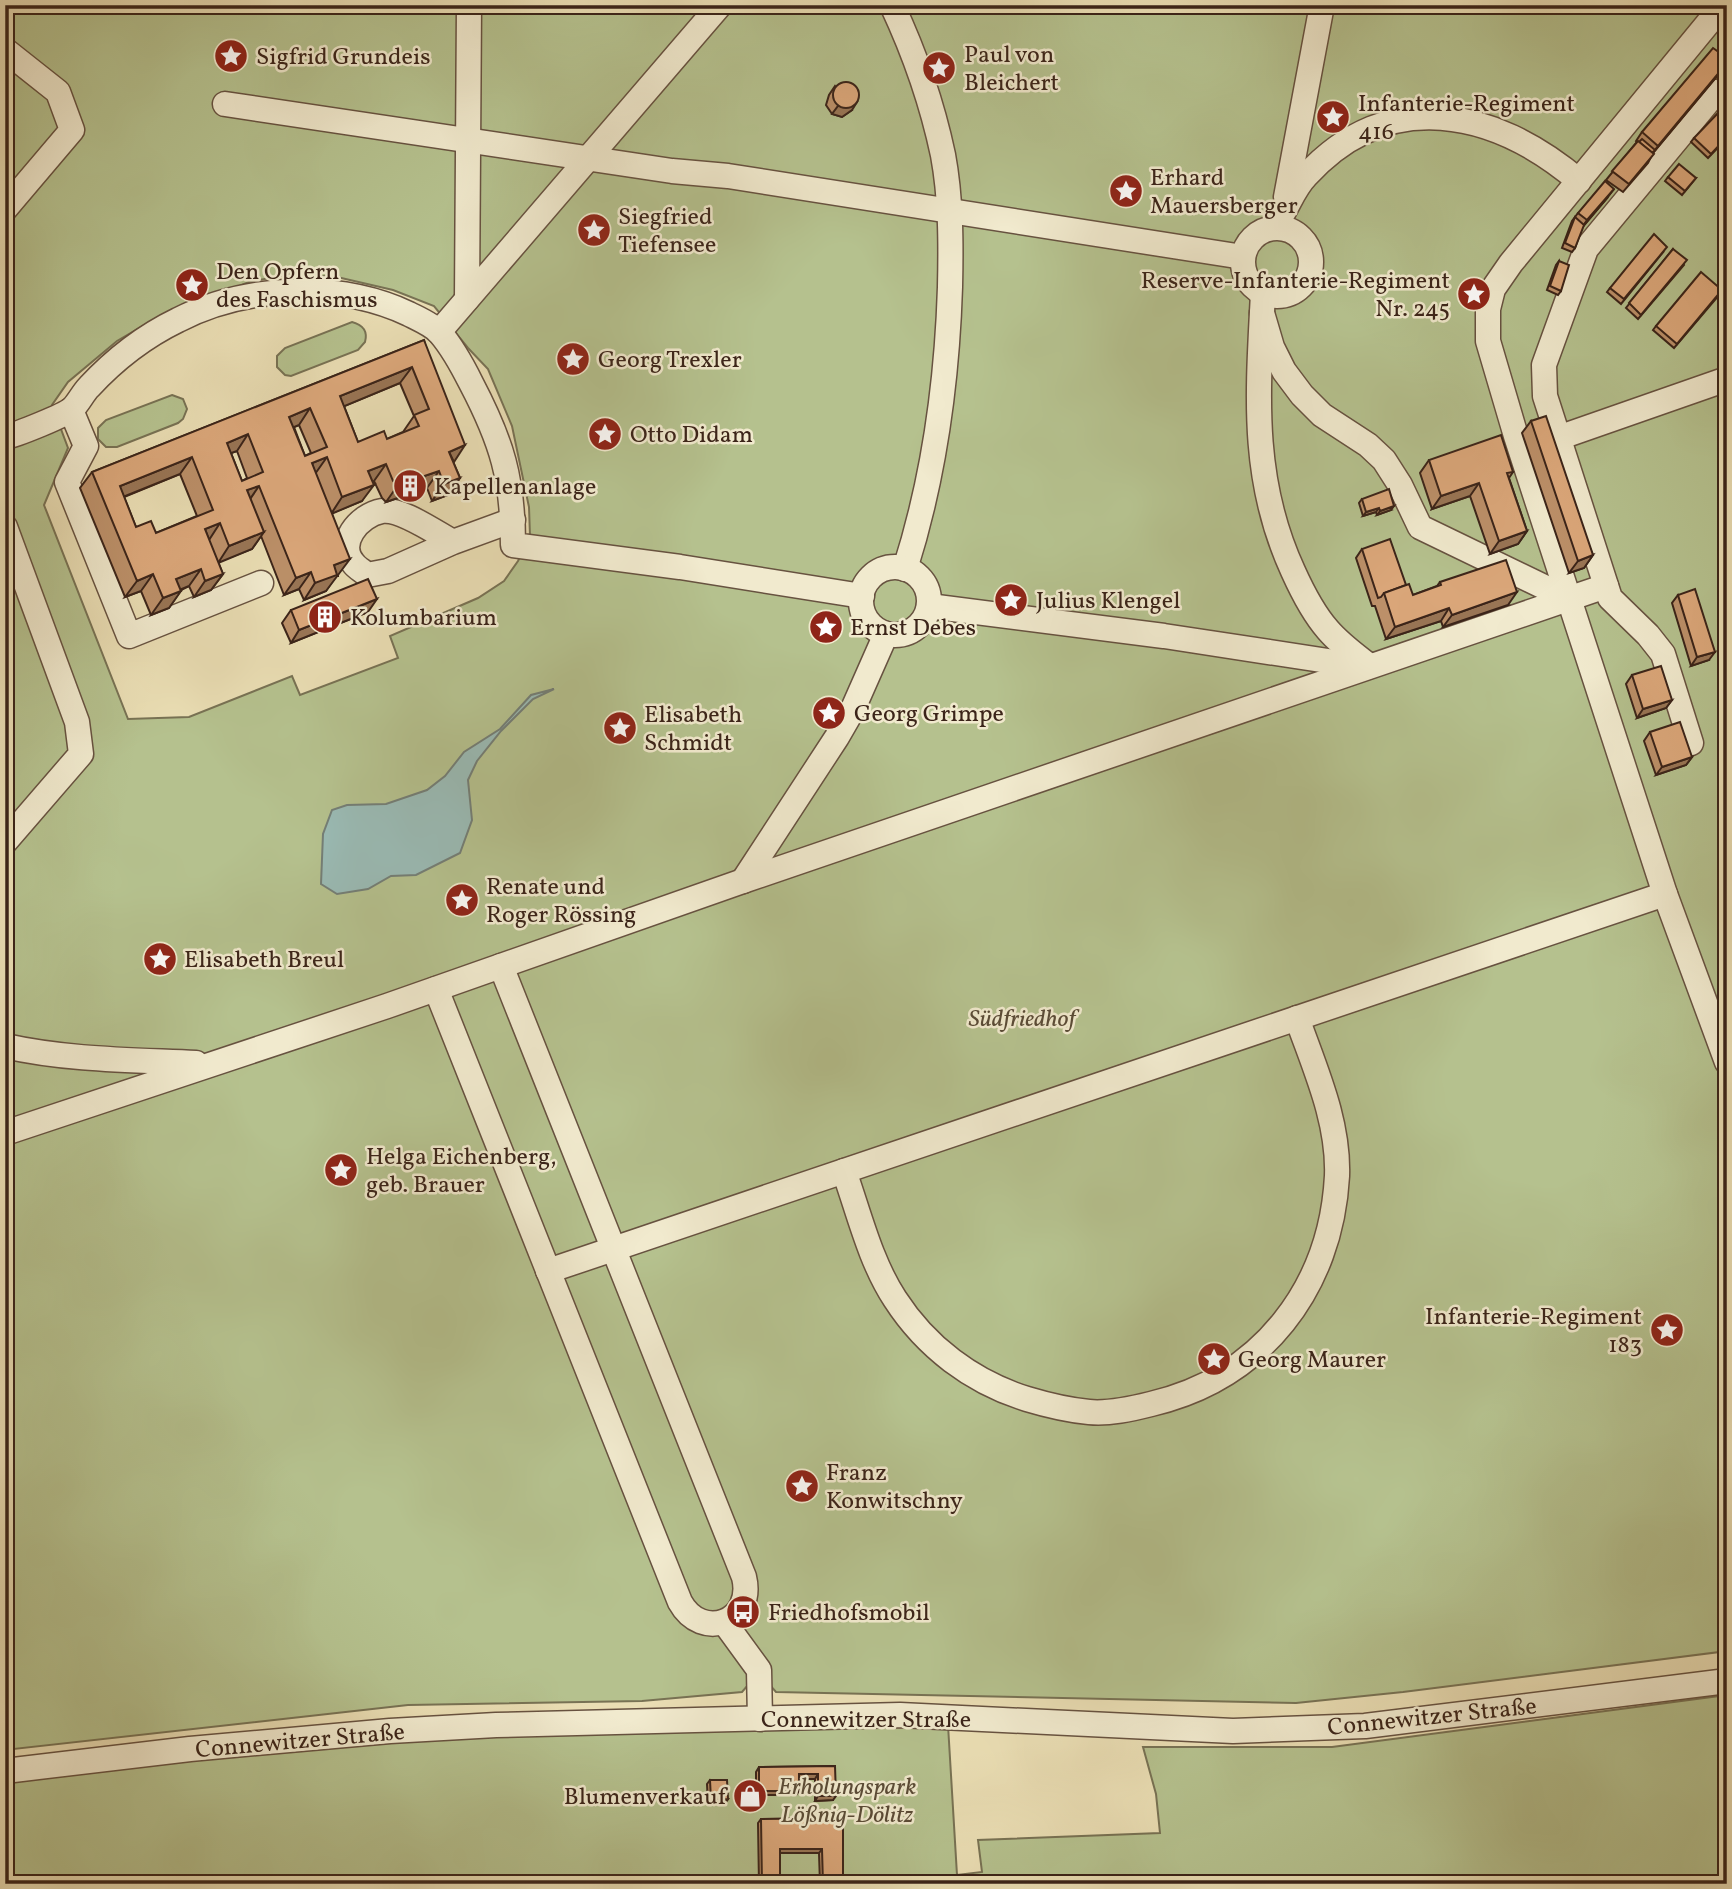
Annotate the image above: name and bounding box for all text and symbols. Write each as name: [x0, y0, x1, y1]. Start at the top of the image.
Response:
place icon: Sigfrid Grundeis: [212, 37, 250, 75]
place label: Paul von Bleichert: [964, 39, 1059, 101]
place label: Sigfrid Grundeis: [256, 41, 430, 75]
place icon: Paul von Bleichert: [920, 49, 958, 87]
place label: Infanterie-Regiment 416: [1358, 88, 1575, 150]
place icon: Infanterie-Regiment 416: [1314, 98, 1352, 136]
place label: Erhard Mauersberger: [1150, 162, 1298, 224]
place icon: Erhard Mauersberger: [1107, 172, 1145, 210]
place label: Siegfried Tiefensee: [618, 201, 716, 263]
place icon: Siegfried Tiefensee: [575, 211, 613, 249]
place label: Den Opfern des Faschismus: [216, 256, 377, 318]
place label: Reserve-Infanterie-Regiment Nr. 245: [1141, 265, 1450, 327]
place icon: Den Opfern des Faschismus: [173, 266, 211, 304]
place icon: Reserve-Infanterie-Regiment Nr. 245: [1455, 275, 1493, 313]
place icon: Georg Trexler: [554, 340, 592, 378]
place label: Georg Trexler: [598, 344, 742, 378]
place icon: Otto Didam: [586, 415, 624, 453]
place label: Otto Didam: [630, 419, 753, 453]
building icon: Kapellenanlage: [391, 467, 429, 505]
place label: Kapellenanlage: [434, 471, 596, 505]
place icon: Julius Klengel: [992, 581, 1030, 619]
place label: Julius Klengel: [1036, 585, 1180, 619]
building icon: Kolumbarium: [306, 598, 344, 636]
place label: Kolumbarium: [350, 602, 497, 636]
place icon: Ernst Debes: [807, 608, 845, 646]
place label: Ernst Debes: [850, 612, 976, 646]
place icon: Georg Grimpe: [810, 694, 848, 732]
place label: Georg Grimpe: [854, 698, 1004, 732]
place label: Elisabeth Schmidt: [644, 699, 742, 761]
place icon: Elisabeth Schmidt: [601, 709, 639, 747]
place label: Renate und Roger Rössing: [486, 871, 636, 933]
place icon: Renate und Roger Rössing: [443, 881, 481, 919]
place icon: Elisabeth Breul: [141, 940, 179, 978]
place label: Elisabeth Breul: [184, 944, 344, 978]
park label: Südfriedhof: [968, 1003, 1080, 1037]
place label: Helga Eichenberg, geb. Brauer: [366, 1141, 556, 1203]
place icon: Helga Eichenberg, geb. Brauer: [322, 1151, 360, 1189]
place label: Infanterie-Regiment 183: [1425, 1301, 1642, 1363]
place icon: Infanterie-Regiment 183: [1648, 1311, 1686, 1349]
place icon: Georg Maurer: [1195, 1340, 1233, 1378]
place label: Georg Maurer: [1238, 1344, 1386, 1378]
place label: Franz Konwitschny: [826, 1457, 963, 1519]
place icon: Franz Konwitschny: [783, 1467, 821, 1505]
bus stop icon: Friedhofsmobil: [724, 1593, 762, 1631]
place label: Friedhofsmobil: [768, 1597, 930, 1631]
street label: Connewitzer Straße: [1326, 1690, 1538, 1746]
street label: Connewitzer Straße: [761, 1704, 971, 1738]
street label: Connewitzer Straße: [194, 1716, 406, 1768]
park label: Erholungspark Lößnig-Dölitz: [778, 1771, 916, 1833]
shop icon: Blumenverkauf: [731, 1777, 769, 1815]
place label: Blumenverkauf: [564, 1781, 729, 1815]

